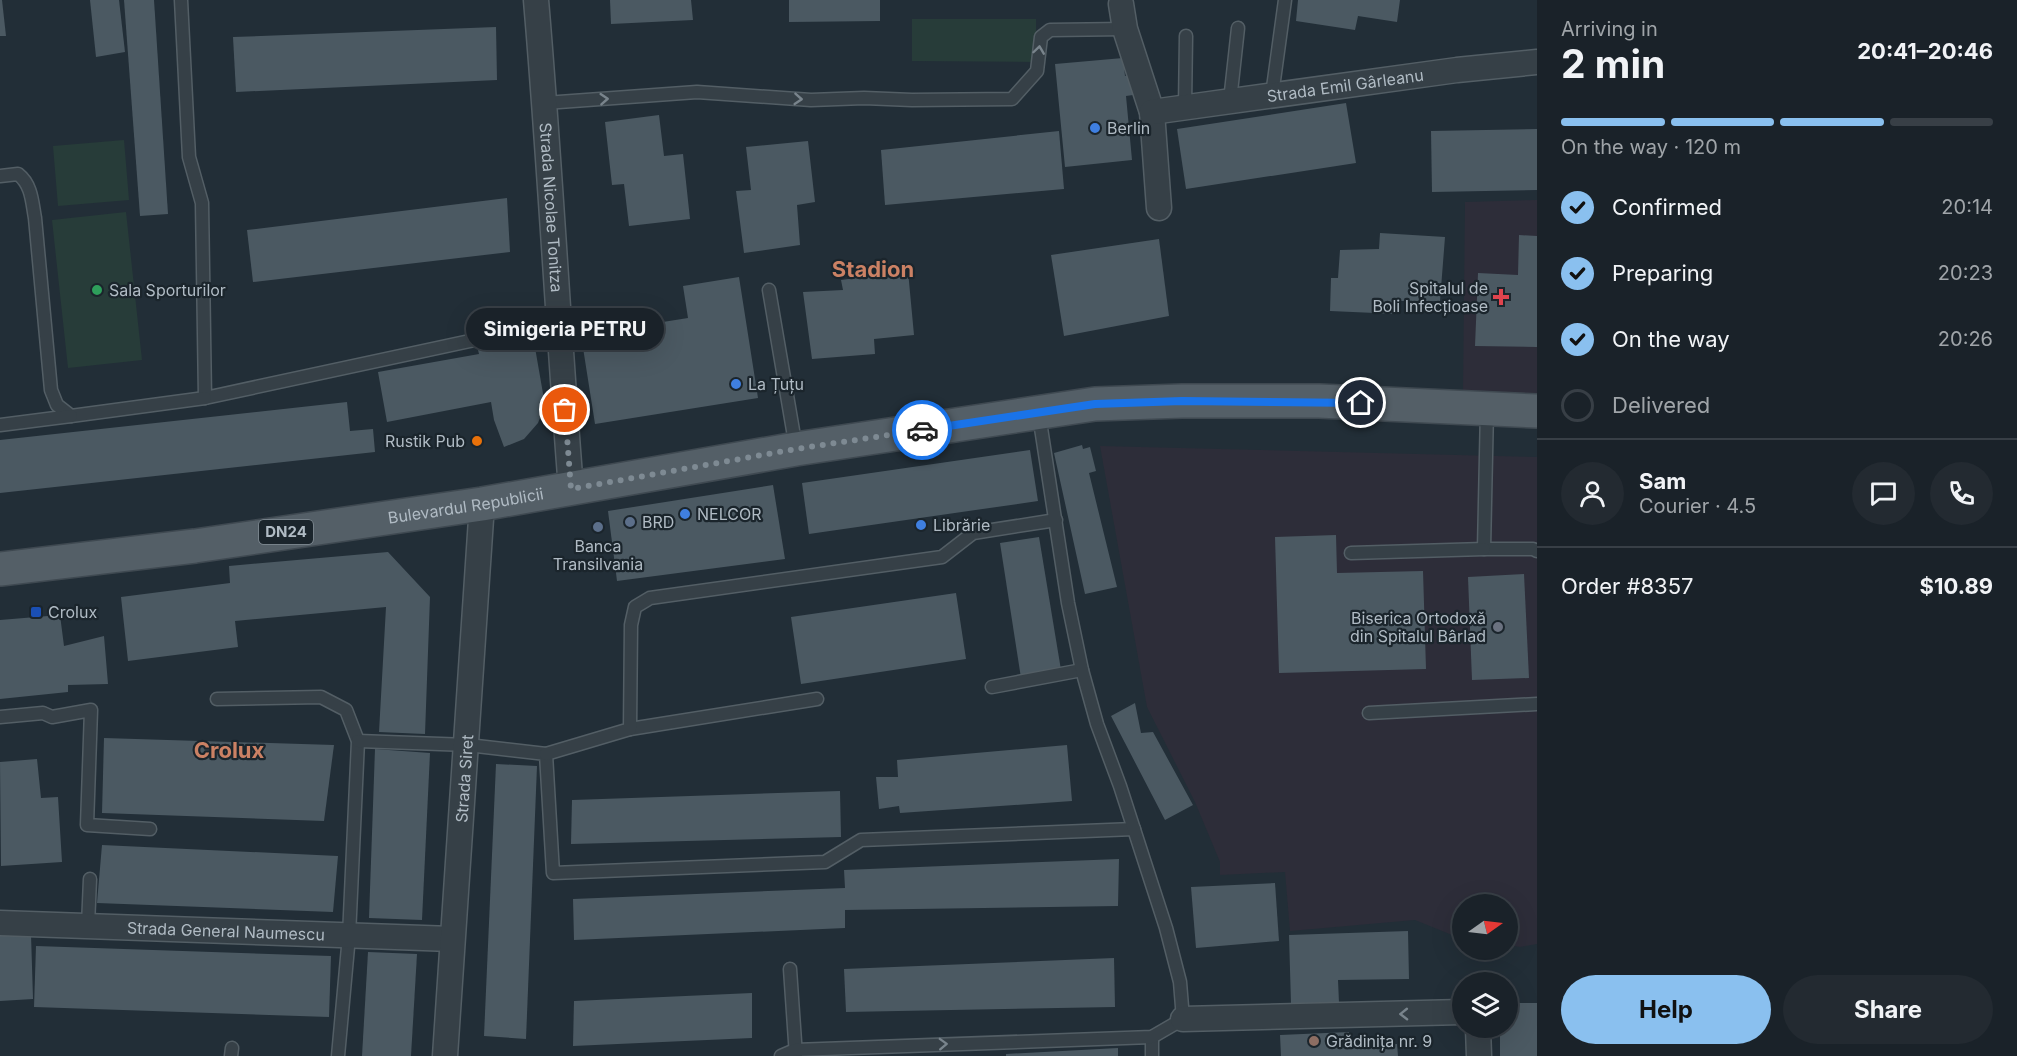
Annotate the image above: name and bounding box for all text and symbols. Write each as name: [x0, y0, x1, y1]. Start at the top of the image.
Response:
text: Arriving in: [1561, 17, 1658, 41]
text: 20:41–20:46: [1857, 38, 1993, 64]
text: 2 min: [1561, 40, 1665, 87]
one-way arrow: [1033, 45, 1045, 55]
street label: Strada Emil Gârleanu: [1265, 65, 1425, 106]
one-way arrow: [599, 92, 608, 105]
one-way arrow: [794, 92, 803, 105]
place label: Berlin: [1107, 118, 1150, 138]
marker: Berlin: [1088, 121, 1102, 135]
street label: Strada Nicolae Tonitza: [536, 122, 567, 293]
text: On the way · 120 m: [1561, 135, 1741, 159]
icon: check: [1561, 191, 1594, 224]
text: Confirmed: [1612, 194, 1722, 220]
text: 20:14: [1941, 195, 1993, 219]
district label: Stadion: [832, 256, 914, 282]
icon: check: [1561, 257, 1594, 290]
text: Preparing: [1612, 260, 1713, 286]
text: 20:23: [1938, 261, 1993, 285]
place label: Spitalul de Boli Infecțioase: [1372, 278, 1488, 316]
place label: Sala Sporturilor: [109, 280, 226, 300]
marker: Sala Sporturilor: [90, 283, 104, 297]
marker: Spitalul de Boli Infecțioase: [1492, 288, 1510, 306]
callout: Simigeria PETRU: [466, 308, 664, 350]
text: Simigeria PETRU: [483, 317, 647, 341]
icon: check: [1561, 323, 1594, 356]
text: On the way: [1612, 326, 1730, 352]
text: 20:26: [1938, 327, 1993, 351]
place label: La Țuțu: [748, 374, 804, 394]
marker: La Țuțu: [729, 377, 743, 391]
pin: [1335, 377, 1386, 428]
pin: [539, 384, 590, 435]
icon: home: [1344, 386, 1377, 419]
text: Delivered: [1612, 392, 1710, 418]
icon: bag: [548, 393, 581, 426]
courier: [892, 400, 952, 460]
icon: car: [906, 414, 939, 447]
place label: Rustik Pub: [385, 431, 465, 451]
marker: Rustik Pub: [470, 434, 484, 448]
button: person: [1561, 462, 1624, 525]
button: chat: [1852, 462, 1915, 525]
button: phone: [1930, 462, 1993, 525]
text: Sam: [1639, 468, 1686, 494]
street label: Bulevardul Republicii: [387, 483, 545, 528]
text: Courier · 4.5: [1639, 494, 1756, 518]
place label: NELCOR: [697, 504, 761, 524]
marker: NELCOR: [678, 507, 692, 521]
place label: BRD: [642, 512, 674, 532]
marker: BRD: [623, 515, 637, 529]
place label: Librărie: [933, 515, 990, 535]
marker: Librărie: [914, 518, 928, 532]
road number: DN24: [259, 520, 313, 544]
marker: Banca Transilvania: [591, 520, 605, 534]
place label: Banca Transilvania: [553, 536, 643, 574]
text: Order #8357: [1561, 573, 1693, 599]
text: $10.89: [1920, 573, 1993, 599]
place label: Crolux: [48, 602, 97, 622]
marker: Crolux: [29, 605, 43, 619]
place label: Biserica Ortodoxă din Spitalul Bârlad: [1350, 608, 1486, 646]
marker: Biserica Ortodoxă din Spitalul Bârlad: [1491, 620, 1505, 634]
street label: Strada Siret: [451, 734, 477, 823]
district label: Crolux: [194, 737, 265, 763]
north arrow: [1452, 894, 1518, 960]
map controls: [1452, 894, 1518, 1038]
street label: Strada General Naumescu: [126, 917, 325, 944]
button: layers: [1452, 972, 1518, 1038]
button: Help: [1561, 975, 1771, 1044]
button: Share: [1783, 975, 1993, 1044]
one-way arrow: [1400, 1007, 1409, 1020]
place label: Grădinița nr. 9: [1326, 1031, 1432, 1051]
marker: Grădinița nr. 9: [1307, 1034, 1321, 1048]
one-way arrow: [938, 1038, 947, 1051]

